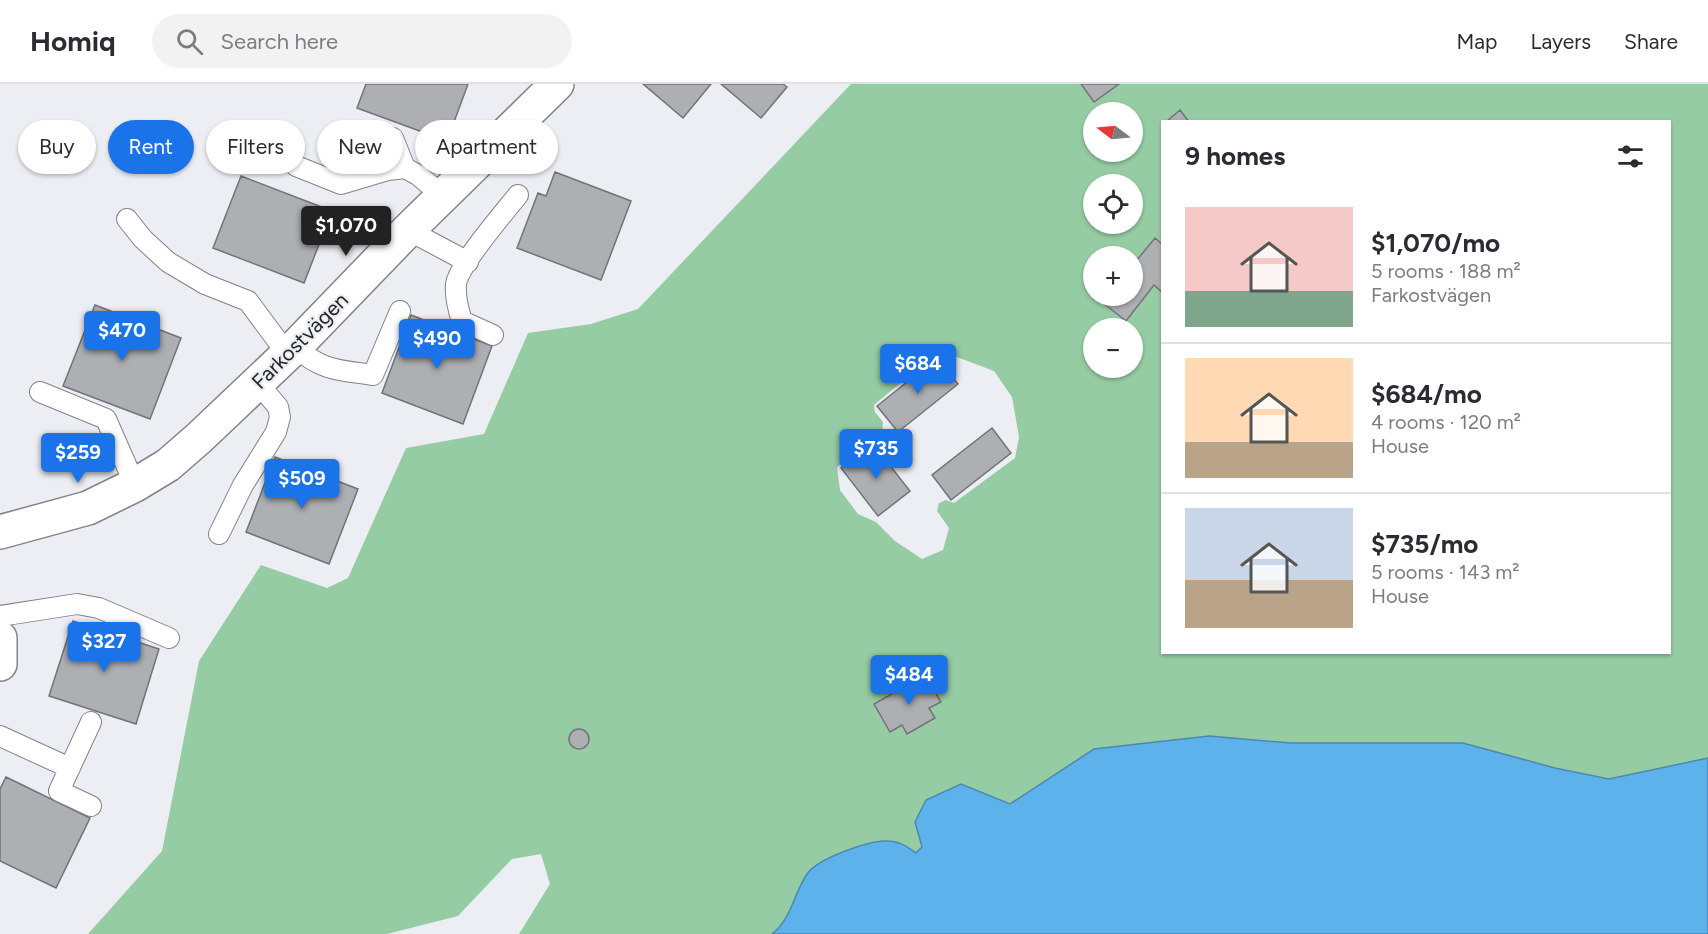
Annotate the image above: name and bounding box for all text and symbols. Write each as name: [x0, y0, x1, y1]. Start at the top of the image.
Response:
search box: [152, 14, 572, 68]
text: Homiq: [30, 24, 116, 58]
icon: search: [173, 25, 206, 58]
text: Search here: [221, 28, 338, 55]
text: Map: [1457, 29, 1497, 54]
text: Layers: [1530, 29, 1591, 54]
text: Share: [1624, 29, 1678, 54]
north arrow: [1083, 102, 1143, 162]
map controls: [1083, 102, 1143, 378]
chip: Buy: [18, 120, 96, 174]
chip: Rent: [108, 120, 194, 174]
chip: Filters: [206, 120, 305, 174]
chip: New: [317, 120, 403, 174]
chip: Apartment: [415, 120, 558, 174]
text: 9 homes: [1185, 140, 1285, 172]
icon: filters: [1614, 140, 1647, 173]
button: locate: [1083, 174, 1143, 234]
pin: $1,070: [297, 206, 395, 257]
text: $1,070: [315, 213, 377, 237]
text: $1,070/mo: [1371, 227, 1500, 259]
icon: home: [1233, 231, 1305, 303]
button: +: [1083, 246, 1143, 306]
text: 5 rooms · 188 m²: [1371, 259, 1521, 283]
text: Farkostvägen: [1371, 283, 1491, 307]
street label: Farkostvägen: [246, 287, 353, 394]
pin: $470: [86, 311, 158, 362]
text: $470: [98, 318, 146, 342]
button: −: [1083, 318, 1143, 378]
pin: $490: [401, 319, 473, 370]
text: $490: [413, 326, 461, 350]
pin: $684: [882, 344, 954, 395]
text: $684: [894, 351, 942, 375]
text: $684/mo: [1371, 378, 1482, 410]
icon: home: [1233, 382, 1305, 454]
text: 4 rooms · 120 m²: [1371, 410, 1521, 434]
pin: $735: [840, 429, 912, 480]
pin: $259: [42, 433, 114, 484]
text: House: [1371, 434, 1429, 458]
text: $735: [854, 436, 898, 460]
text: $259: [55, 440, 101, 464]
pin: $509: [266, 459, 338, 510]
text: $509: [278, 466, 326, 490]
text: $735/mo: [1371, 528, 1478, 560]
icon: home: [1233, 532, 1305, 604]
text: 5 rooms · 143 m²: [1371, 560, 1519, 584]
text: House: [1371, 584, 1429, 608]
pin: $327: [68, 622, 140, 673]
text: $327: [82, 629, 126, 653]
pin: $484: [873, 655, 945, 706]
text: $484: [885, 662, 933, 686]

